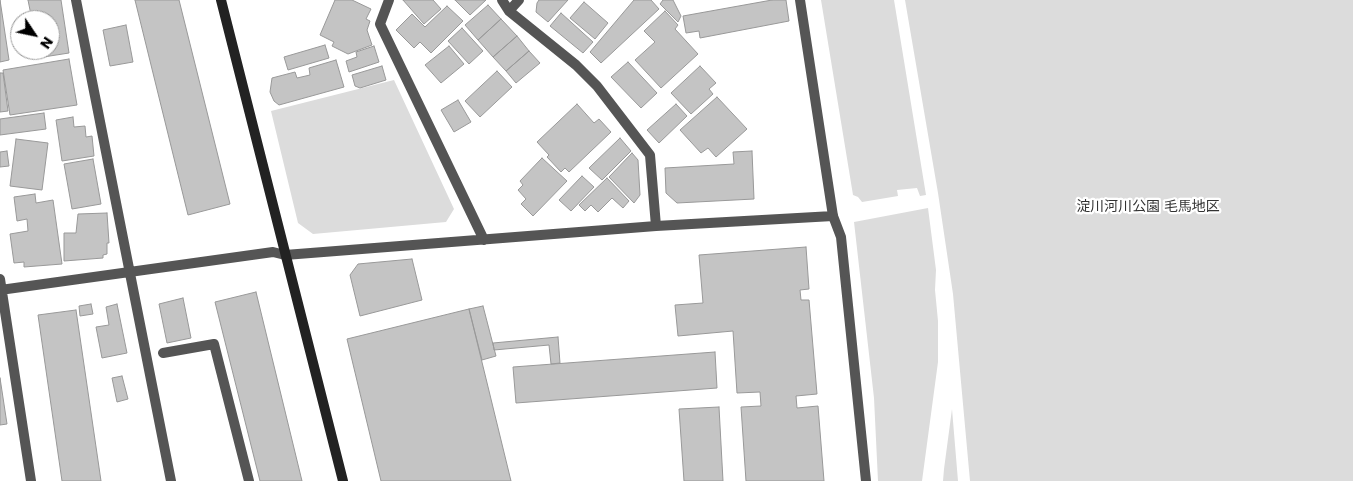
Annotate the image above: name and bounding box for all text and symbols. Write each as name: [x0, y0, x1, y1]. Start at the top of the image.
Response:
north arrow: [10, 10, 60, 60]
text: N: [35, 33, 58, 53]
park label: 淀川河川公園 毛馬地区: [1076, 199, 1220, 215]

